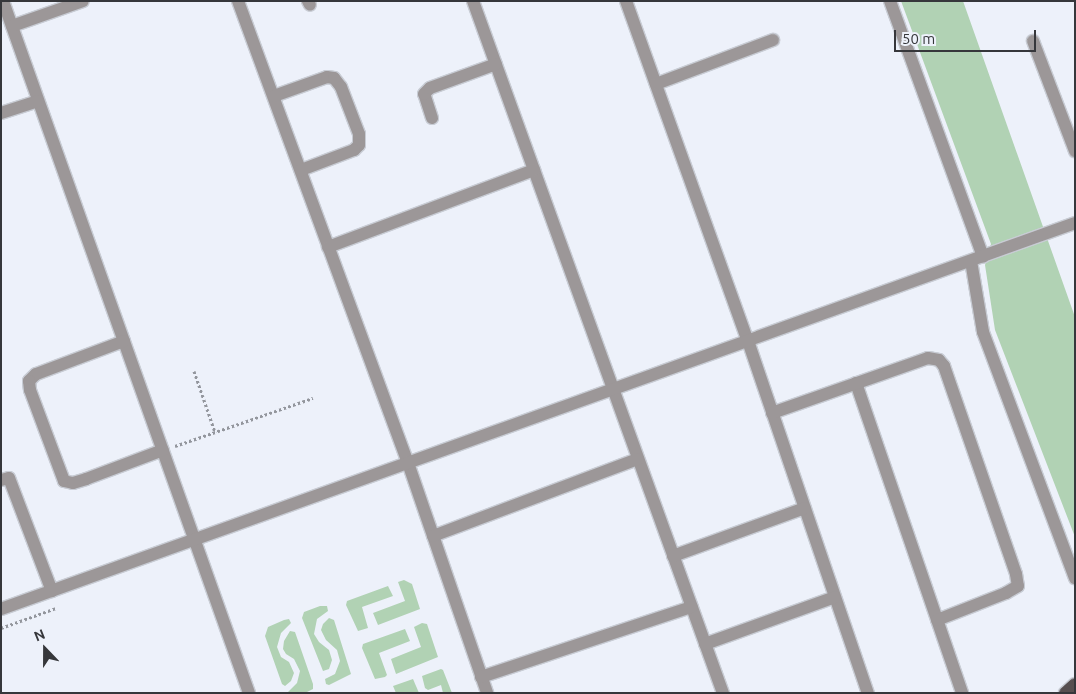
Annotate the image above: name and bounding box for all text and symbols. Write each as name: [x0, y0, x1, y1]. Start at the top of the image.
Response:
scale bar: [896, 20, 1038, 52]
text: 50 m: [902, 30, 935, 47]
north arrow: [20, 624, 70, 674]
text: N: [32, 626, 47, 644]

